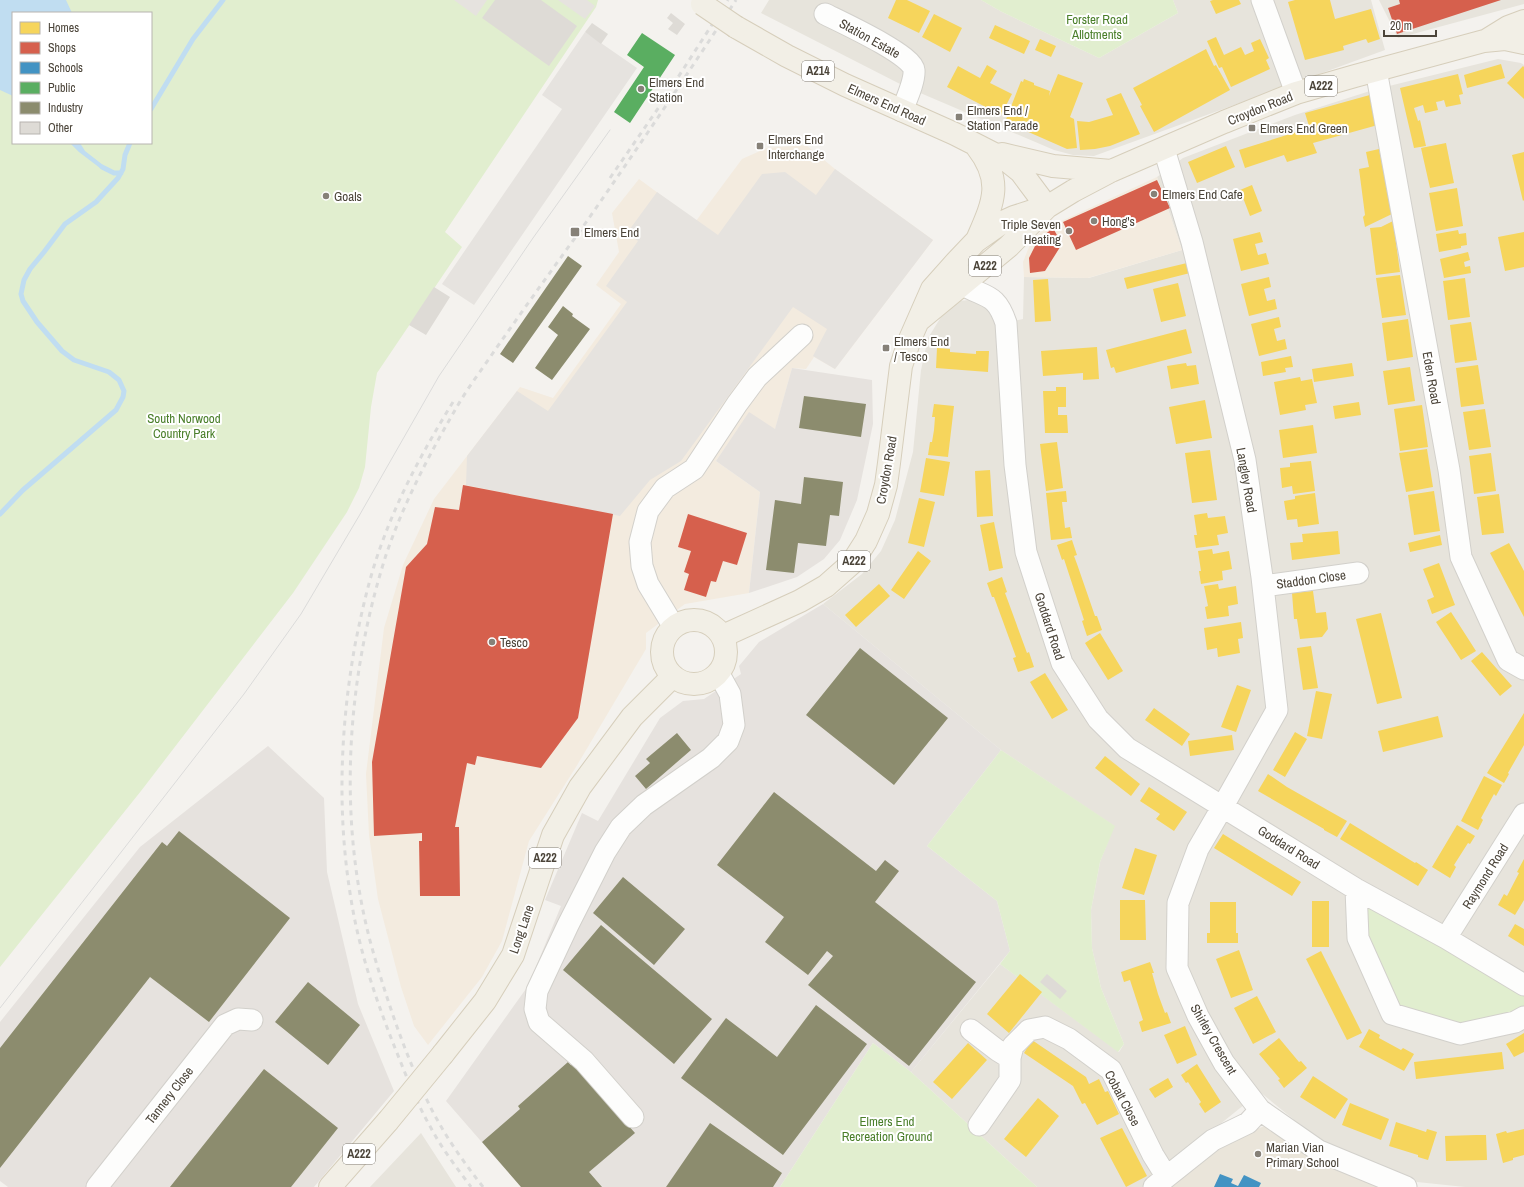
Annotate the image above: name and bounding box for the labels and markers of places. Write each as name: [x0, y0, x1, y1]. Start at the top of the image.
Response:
place label: Elmers End Station: [649, 74, 704, 106]
marker: Elmers End Station: [636, 84, 646, 94]
place label: Elmers End / Station Parade: [967, 102, 1038, 134]
marker: Elmers End / Station Parade: [954, 112, 964, 122]
place label: Elmers End Green: [1260, 120, 1348, 137]
marker: Elmers End Green: [1247, 123, 1257, 133]
place label: Elmers End Interchange: [768, 131, 824, 163]
marker: Elmers End Interchange: [755, 141, 765, 151]
place label: Elmers End Cafe: [1162, 186, 1243, 203]
place label: Goals: [334, 188, 362, 205]
marker: Elmers End Cafe: [1149, 189, 1159, 199]
marker: Goals: [321, 191, 331, 201]
place label: Hong's: [1102, 213, 1135, 230]
place label: Triple Seven Heating: [1001, 216, 1061, 248]
marker: Hong's: [1089, 216, 1099, 226]
place label: Elmers End: [584, 224, 639, 241]
marker: Elmers End: [569, 226, 581, 238]
marker: Triple Seven Heating: [1064, 226, 1074, 236]
place label: Elmers End / Tesco: [894, 333, 949, 365]
marker: Elmers End / Tesco: [881, 343, 891, 353]
place label: Tesco: [500, 634, 528, 651]
marker: Tesco: [487, 637, 497, 647]
place label: Marian Vian Primary School: [1266, 1139, 1339, 1171]
marker: Marian Vian Primary School: [1253, 1149, 1263, 1159]

